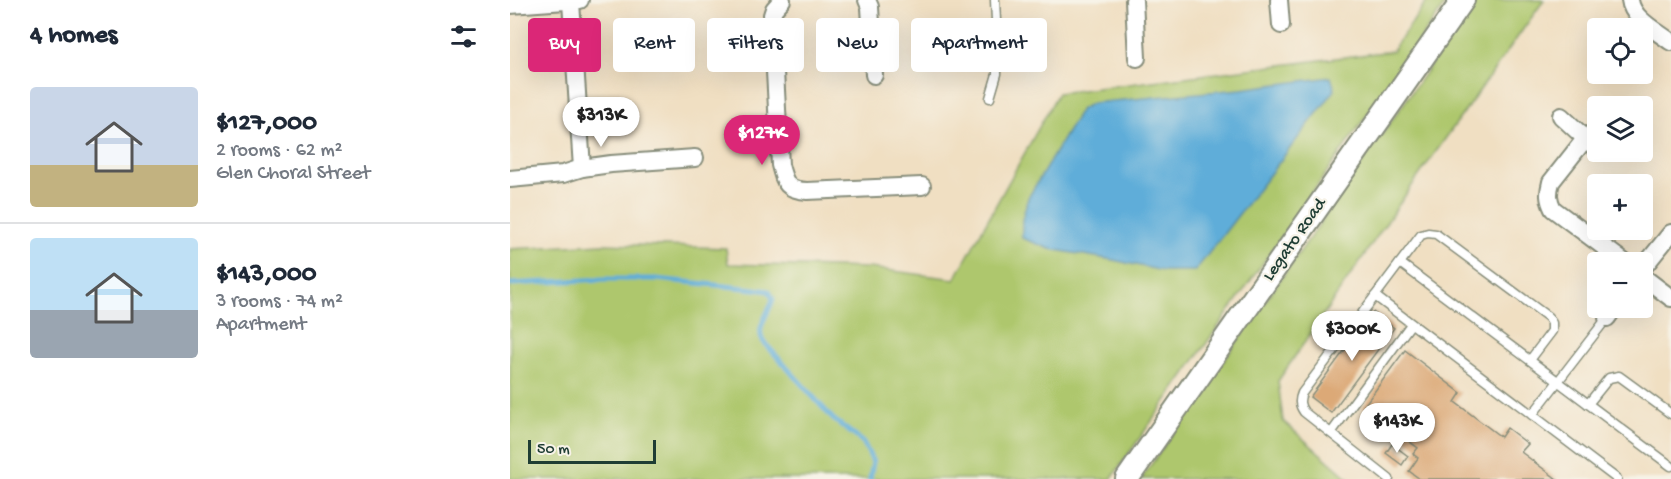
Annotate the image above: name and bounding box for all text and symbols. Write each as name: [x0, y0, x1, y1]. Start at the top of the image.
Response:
chip: Buy: [528, 18, 601, 72]
chip: Rent: [613, 18, 695, 72]
chip: Filters: [707, 18, 804, 72]
chip: New: [816, 18, 899, 72]
chip: Apartment: [911, 18, 1047, 72]
map controls: [1587, 18, 1653, 318]
button: locate: [1587, 18, 1653, 84]
icon: filters: [447, 20, 480, 53]
text: 4 homes: [30, 21, 117, 52]
button: layers: [1587, 96, 1653, 162]
pin: $313K: [559, 97, 643, 148]
text: $313K: [577, 105, 625, 128]
text: $127,000: [216, 109, 317, 140]
icon: home: [78, 111, 150, 183]
pin: $127K: [720, 115, 804, 166]
text: $127K: [738, 123, 786, 146]
text: 2 rooms · 62 m²: [216, 140, 343, 163]
text: Glen Choral Street: [216, 163, 370, 186]
button: +: [1587, 174, 1653, 240]
street label: Legato Road: [1259, 193, 1332, 286]
button: −: [1587, 252, 1653, 318]
text: $143,000: [216, 260, 316, 291]
icon: home: [78, 262, 150, 334]
text: 3 rooms · 74 m²: [216, 291, 343, 314]
pin: $300K: [1310, 311, 1394, 362]
text: Apartment: [216, 314, 306, 337]
text: $300K: [1325, 319, 1379, 342]
pin: $143K: [1355, 403, 1439, 454]
text: $143K: [1373, 411, 1421, 434]
scale bar: [528, 437, 656, 464]
text: 50 m: [537, 441, 570, 460]

